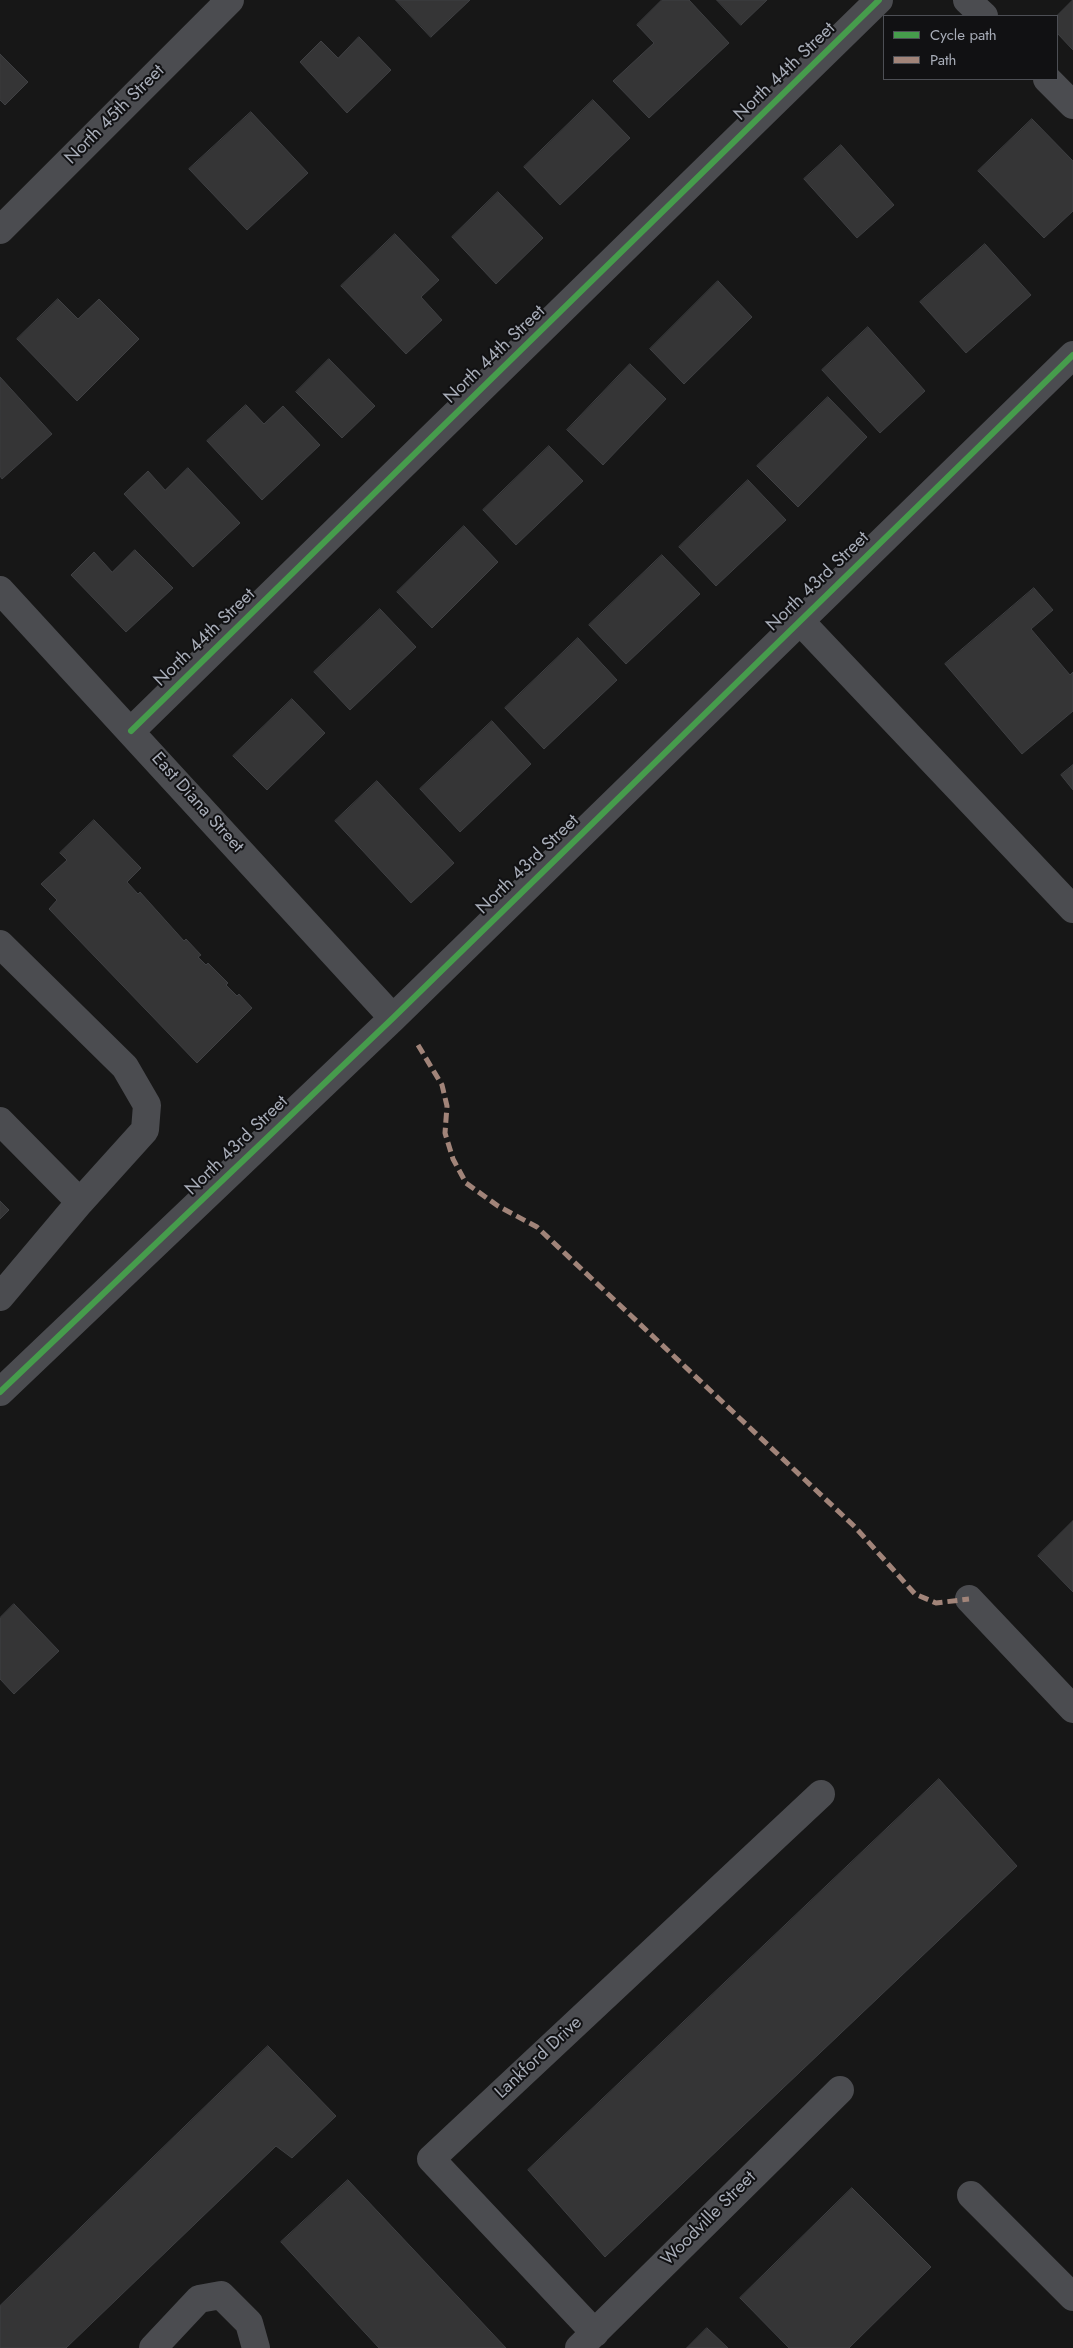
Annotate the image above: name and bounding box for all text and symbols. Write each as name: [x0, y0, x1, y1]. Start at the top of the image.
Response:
legend: [883, 15, 1058, 80]
street label: North 44th Street: [730, 18, 840, 126]
text: Cycle path: [930, 24, 997, 46]
text: Path: [930, 49, 956, 71]
street label: North 45th Street: [61, 61, 169, 169]
street label: North 44th Street: [440, 301, 550, 409]
street label: North 43rd Street: [762, 528, 874, 636]
street label: North 44th Street: [150, 584, 260, 692]
street label: East Diana Street: [146, 748, 248, 858]
street label: North 43rd Street: [472, 811, 584, 919]
street label: North 43rd Street: [181, 1092, 293, 1200]
street label: Lankford Drive: [491, 2012, 587, 2104]
street label: Woodville Street: [657, 2167, 761, 2271]

